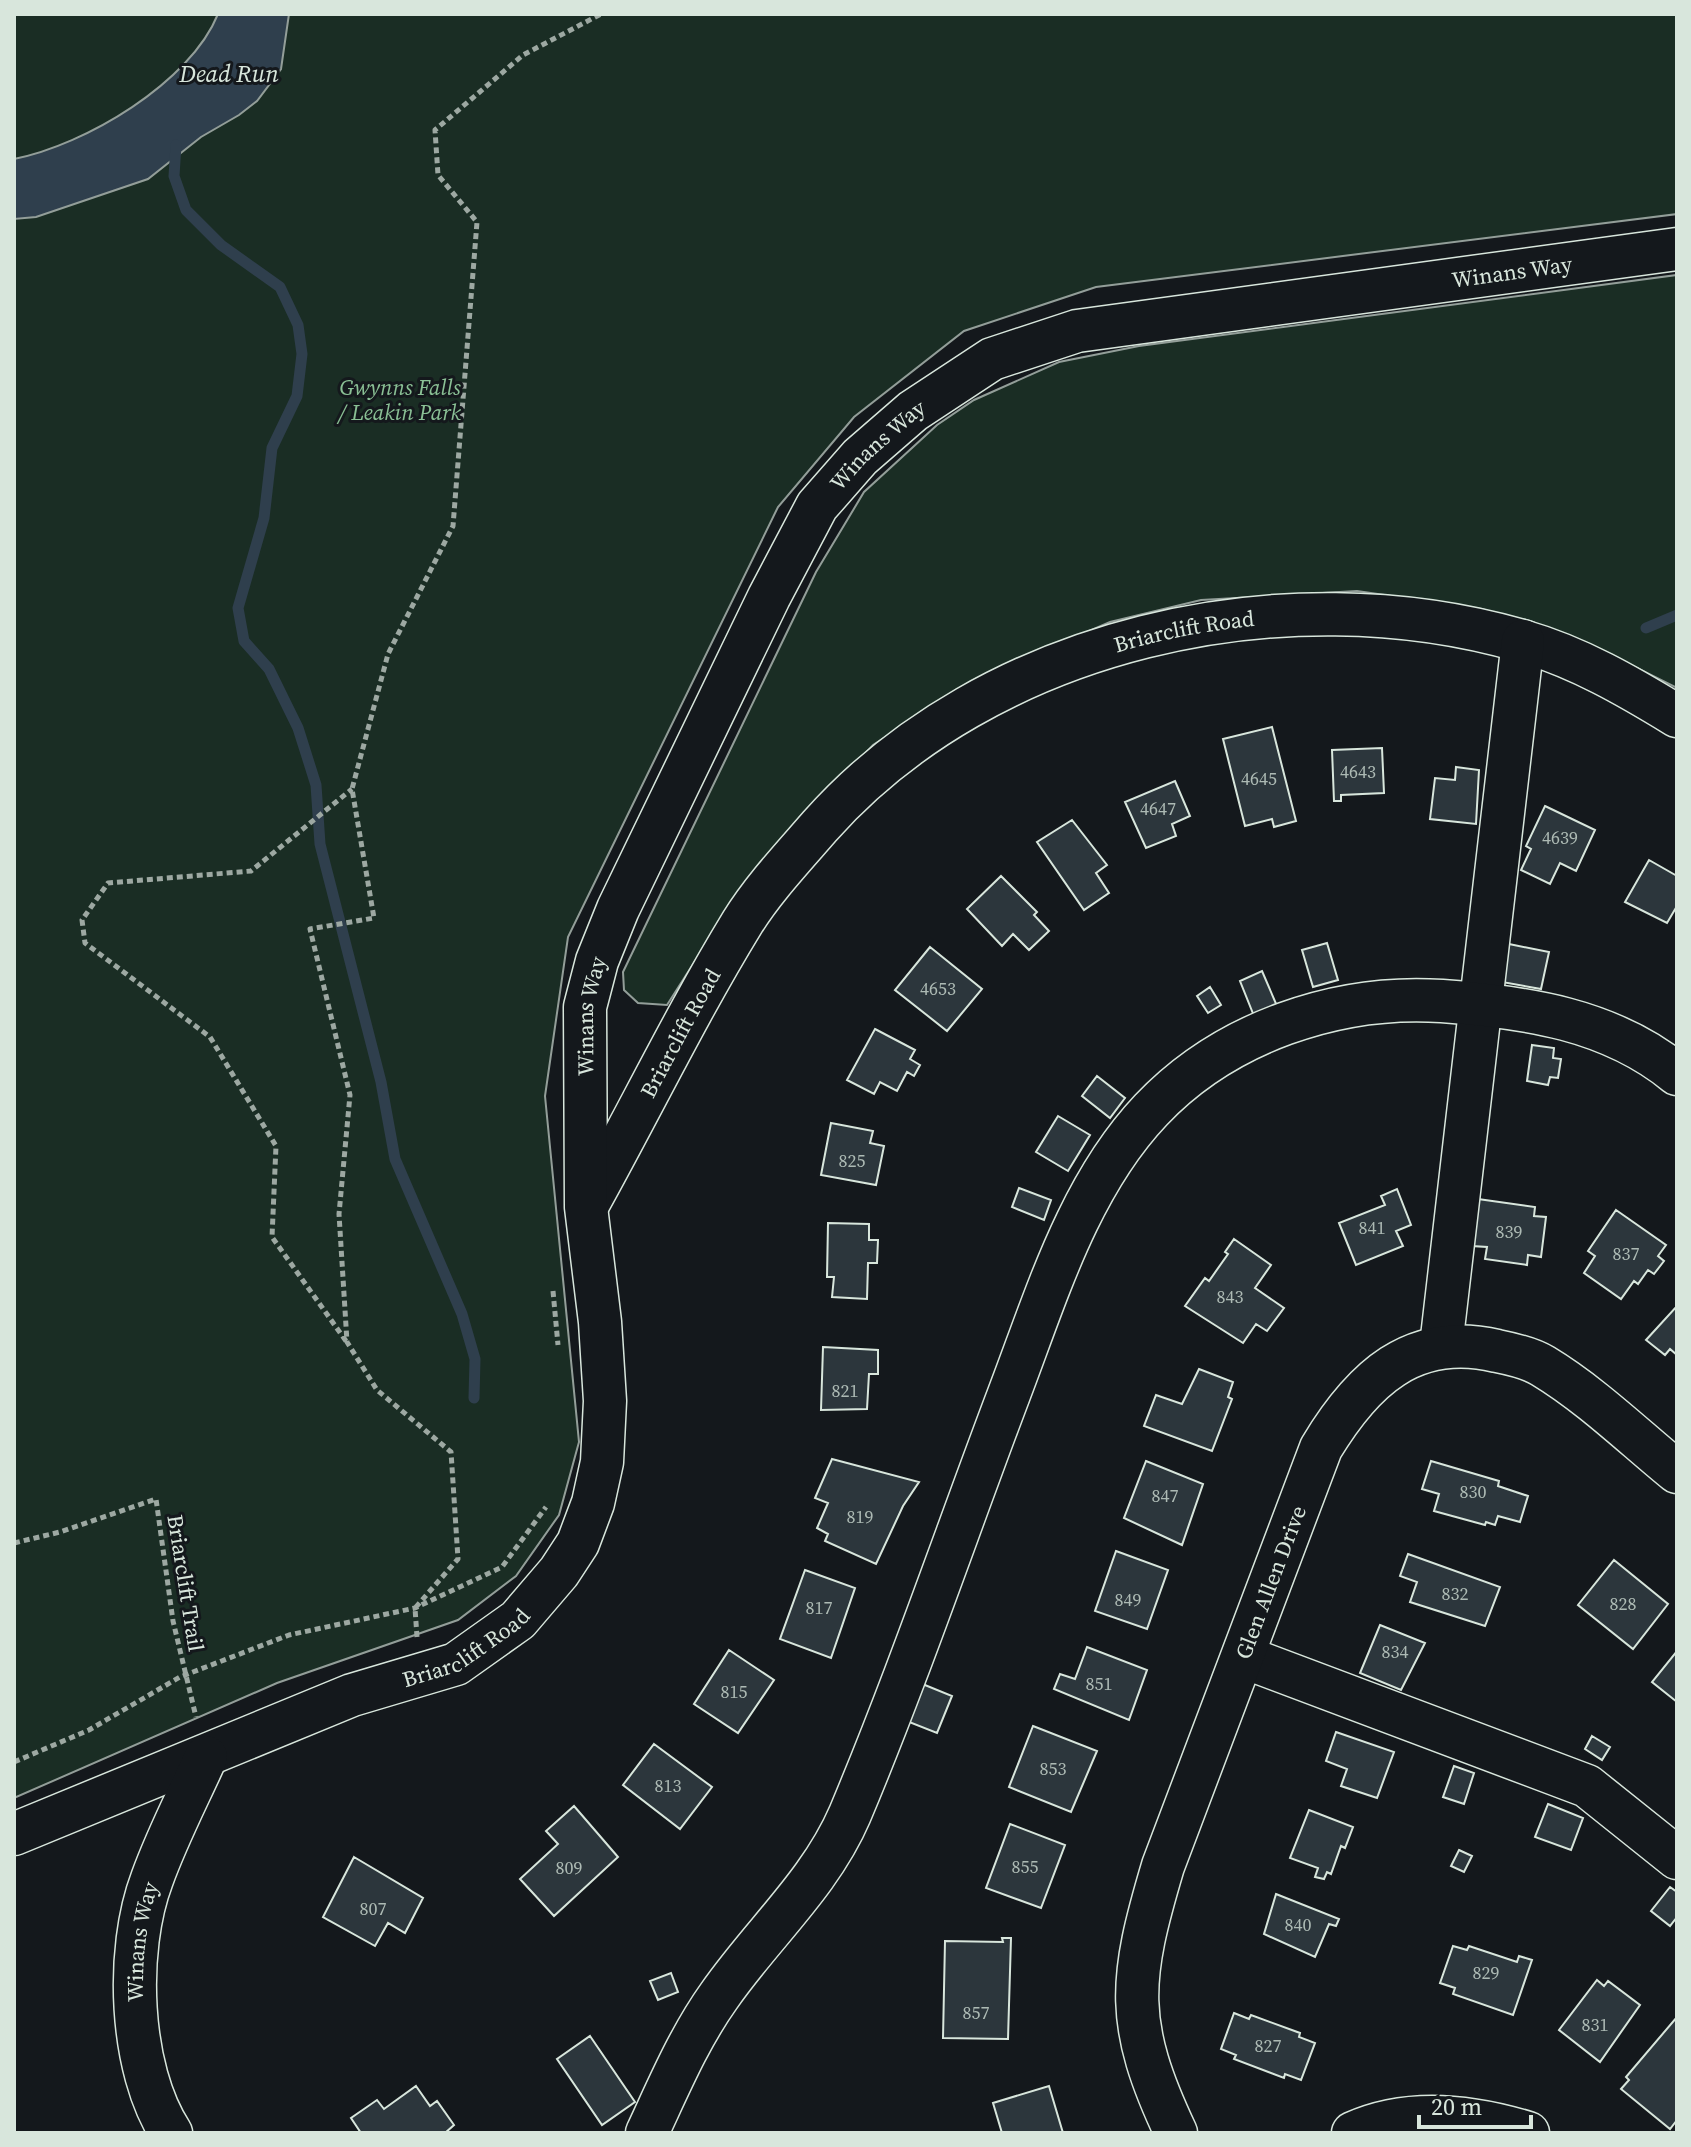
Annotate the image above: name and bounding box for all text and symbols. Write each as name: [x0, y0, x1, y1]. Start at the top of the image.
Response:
water label: Dead Run: [178, 57, 279, 90]
street label: Winans Way: [1450, 248, 1574, 295]
park label: Gwynns Falls / Leakin Park: [336, 372, 462, 427]
street label: Winans Way: [823, 392, 931, 496]
street label: Briarclift Road: [1110, 603, 1256, 659]
house number: 4643: [1340, 759, 1376, 784]
house number: 4645: [1241, 766, 1277, 791]
house number: 4647: [1140, 796, 1176, 821]
house number: 4639: [1542, 825, 1578, 850]
street label: Winans Way: [569, 952, 613, 1076]
street label: Briarclift Road: [633, 962, 727, 1103]
house number: 4653: [920, 976, 956, 1001]
house number: 825: [839, 1148, 866, 1173]
house number: 841: [1359, 1215, 1386, 1240]
house number: 839: [1496, 1219, 1523, 1244]
house number: 837: [1613, 1241, 1640, 1266]
house number: 843: [1217, 1284, 1244, 1309]
house number: 821: [832, 1378, 859, 1403]
house number: 830: [1460, 1479, 1487, 1504]
house number: 847: [1152, 1483, 1179, 1508]
street label: Glen Allen Drive: [1228, 1501, 1313, 1663]
house number: 819: [847, 1504, 874, 1529]
street label: Briarclift Trail: [160, 1512, 212, 1654]
house number: 832: [1442, 1581, 1469, 1606]
house number: 849: [1115, 1587, 1142, 1612]
house number: 828: [1610, 1591, 1637, 1616]
house number: 817: [806, 1595, 833, 1620]
street label: Briarclift Road: [399, 1601, 537, 1694]
house number: 834: [1382, 1639, 1409, 1664]
house number: 851: [1086, 1671, 1113, 1696]
house number: 815: [721, 1679, 748, 1704]
house number: 853: [1040, 1756, 1067, 1781]
house number: 813: [655, 1773, 682, 1798]
house number: 855: [1012, 1854, 1039, 1879]
house number: 809: [556, 1855, 583, 1880]
street label: Winans Way: [120, 1877, 165, 2002]
house number: 807: [360, 1896, 387, 1921]
house number: 840: [1285, 1912, 1312, 1937]
house number: 829: [1473, 1960, 1500, 1985]
house number: 857: [963, 2000, 990, 2025]
house number: 831: [1582, 2012, 1609, 2037]
house number: 827: [1255, 2033, 1282, 2058]
scale bar: [1419, 2079, 1531, 2129]
text: 20 m: [1431, 2090, 1482, 2123]

